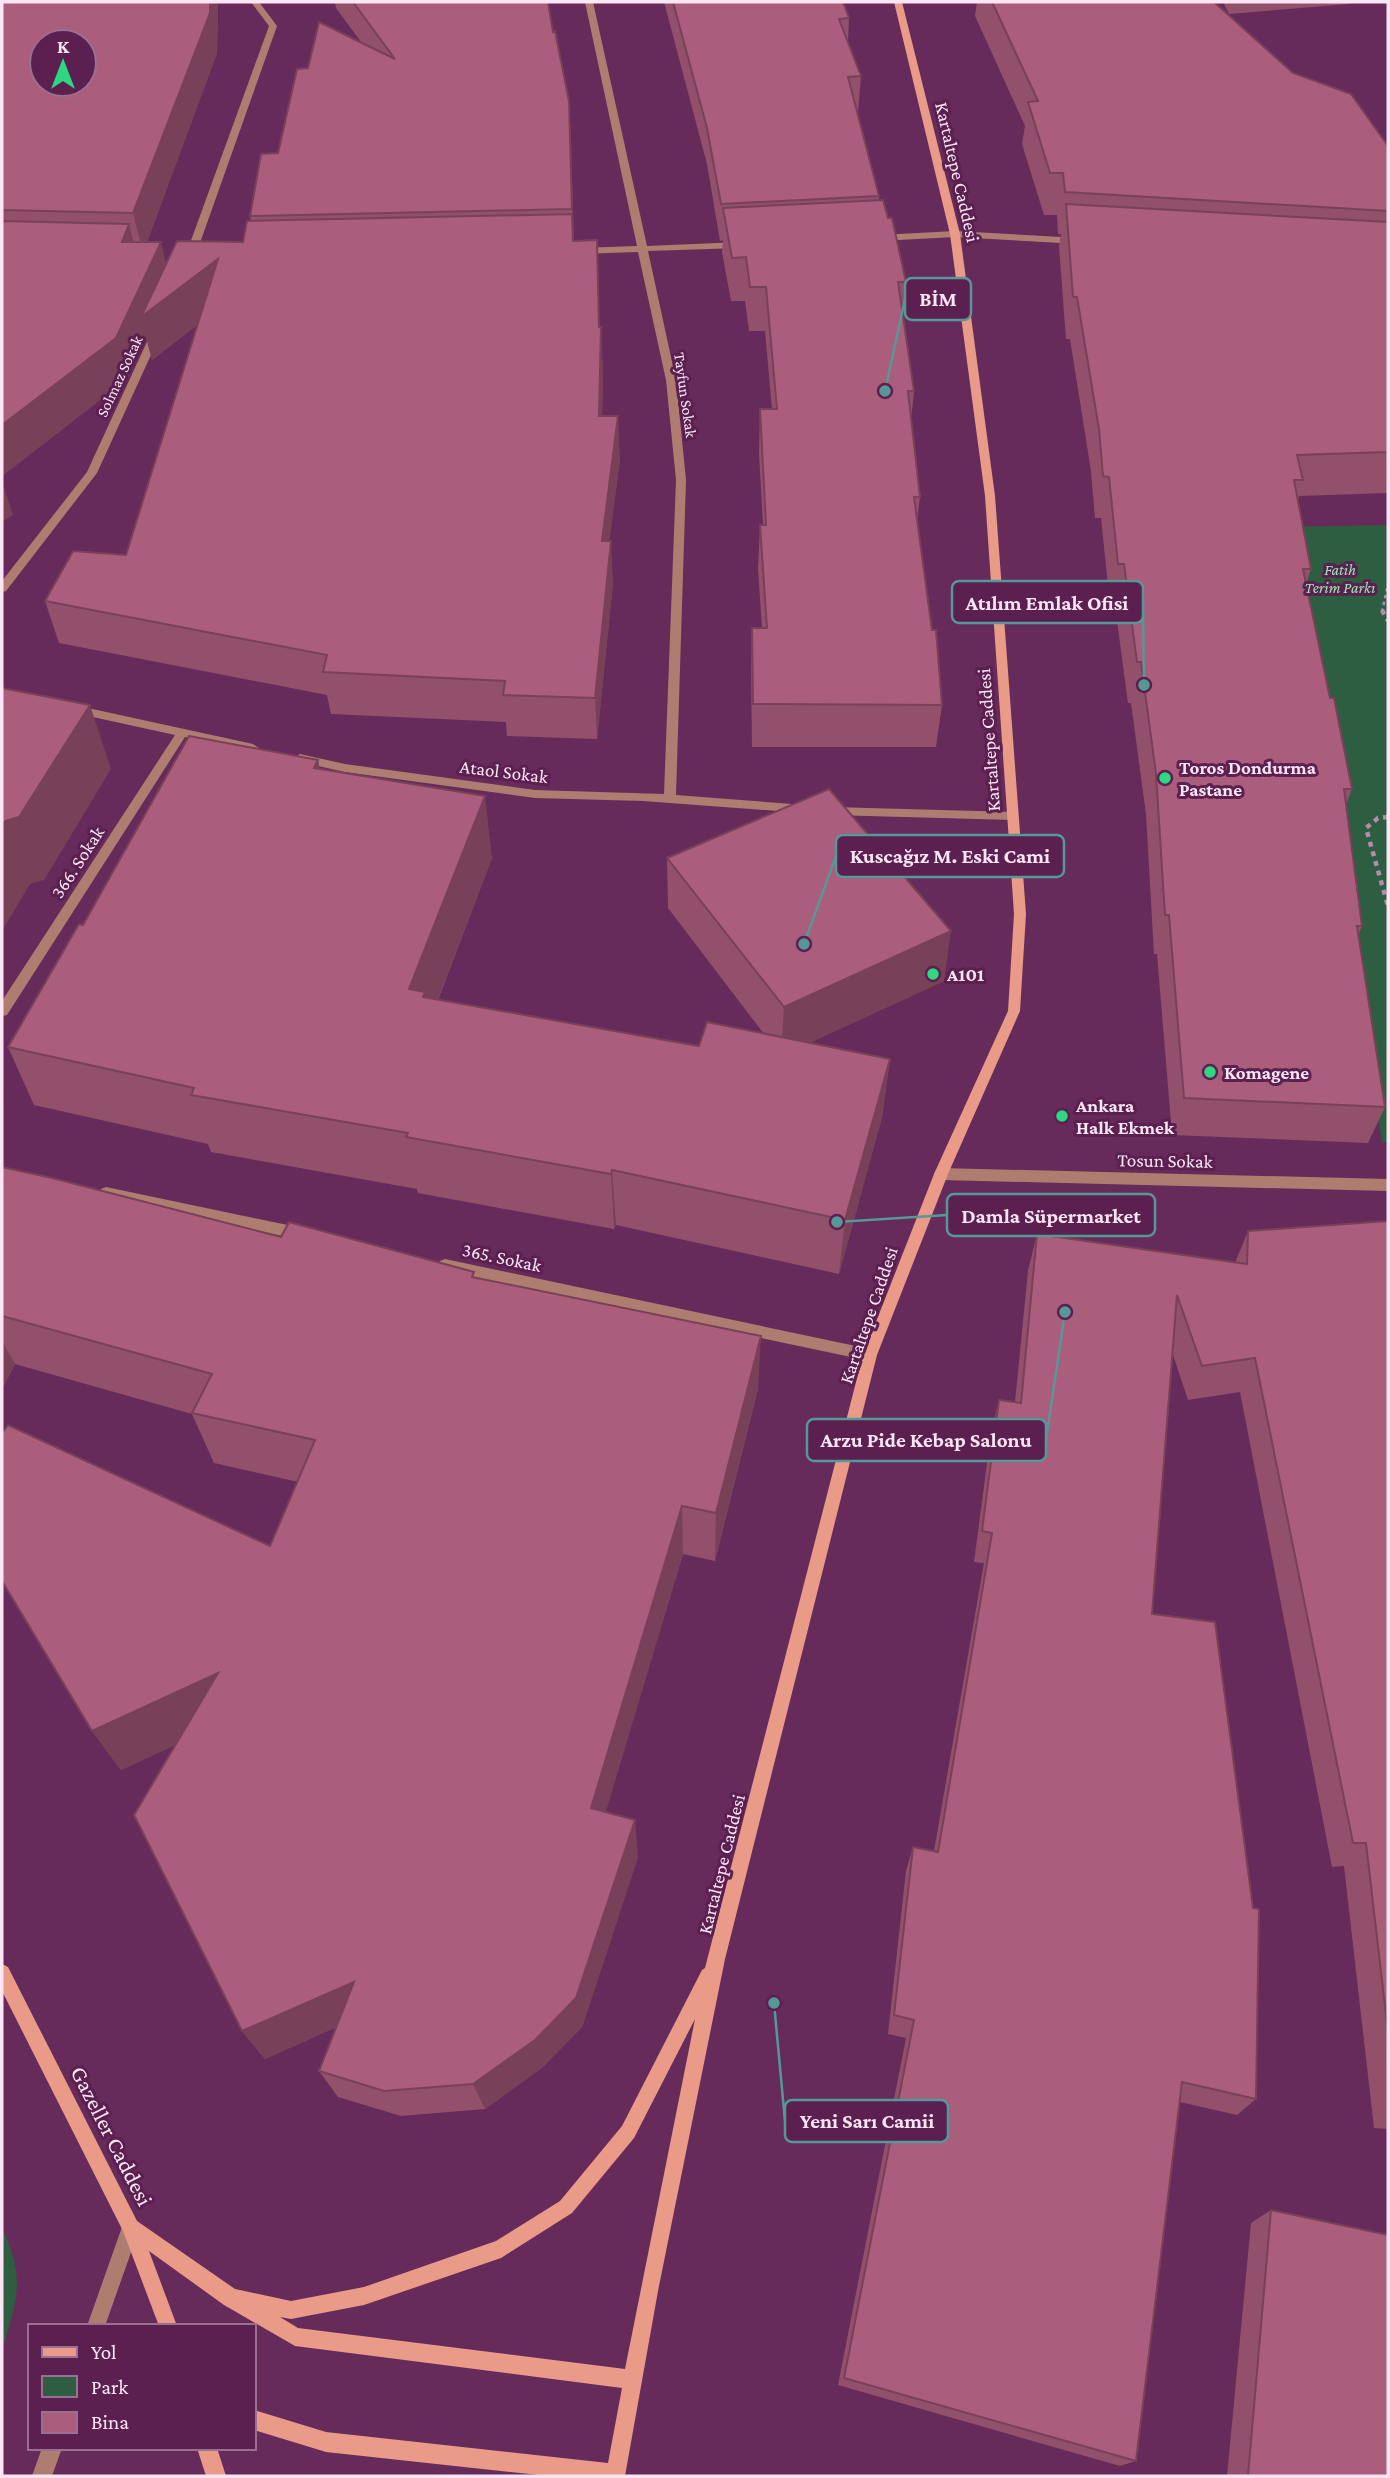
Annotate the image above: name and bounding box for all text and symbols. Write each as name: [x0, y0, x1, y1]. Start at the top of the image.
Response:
north arrow: [28, 28, 98, 98]
text: K: [57, 36, 70, 57]
street label: Kartaltepe Caddesi: [931, 100, 984, 244]
callout: BİM: [905, 278, 971, 320]
text: BİM: [919, 287, 957, 311]
street label: Solmaz Sokak: [93, 333, 146, 420]
street label: Tayfun Sokak: [670, 351, 700, 439]
park label: Fatih Terim Parkı: [1305, 561, 1375, 596]
callout: Atılım Emlak Ofisi: [952, 581, 1143, 623]
text: Atılım Emlak Ofisi: [965, 591, 1128, 615]
street label: Kartaltepe Caddesi: [973, 668, 1004, 812]
street label: Ataol Sokak: [459, 756, 550, 787]
place label: Toros Dondurma Pastane: [1179, 757, 1317, 800]
marker: Toros Dondurma Pastane: [1157, 770, 1173, 786]
street label: 366. Sokak: [47, 822, 109, 902]
callout: Kuscağız M. Eski Cami: [836, 835, 1064, 877]
text: Kuscağız M. Eski Cami: [850, 844, 1050, 868]
place label: A101: [946, 964, 984, 985]
marker: A101: [925, 966, 941, 982]
place label: Komagene: [1224, 1062, 1309, 1083]
marker: Komagene: [1202, 1064, 1218, 1080]
place label: Ankara Halk Ekmek: [1075, 1095, 1175, 1138]
marker: Ankara Halk Ekmek: [1054, 1108, 1070, 1124]
street label: Tosun Sokak: [1117, 1149, 1214, 1172]
callout: Damla Süpermarket: [947, 1194, 1155, 1236]
text: Damla Süpermarket: [961, 1204, 1141, 1228]
street label: 365. Sokak: [460, 1239, 544, 1276]
street label: Kartaltepe Caddesi: [835, 1244, 902, 1386]
callout: Arzu Pide Kebap Salonu: [807, 1419, 1046, 1461]
text: Arzu Pide Kebap Salonu: [819, 1428, 1032, 1452]
street label: Kartaltepe Caddesi: [694, 1792, 749, 1936]
street label: Gazeller Caddesi: [66, 2062, 158, 2210]
callout: Yeni Sarı Camii: [785, 2100, 948, 2142]
text: Yeni Sarı Camii: [800, 2109, 934, 2133]
legend: [28, 2324, 256, 2450]
text: Yol: [91, 2340, 117, 2364]
text: Park: [91, 2375, 128, 2399]
text: Bina: [91, 2410, 129, 2434]

